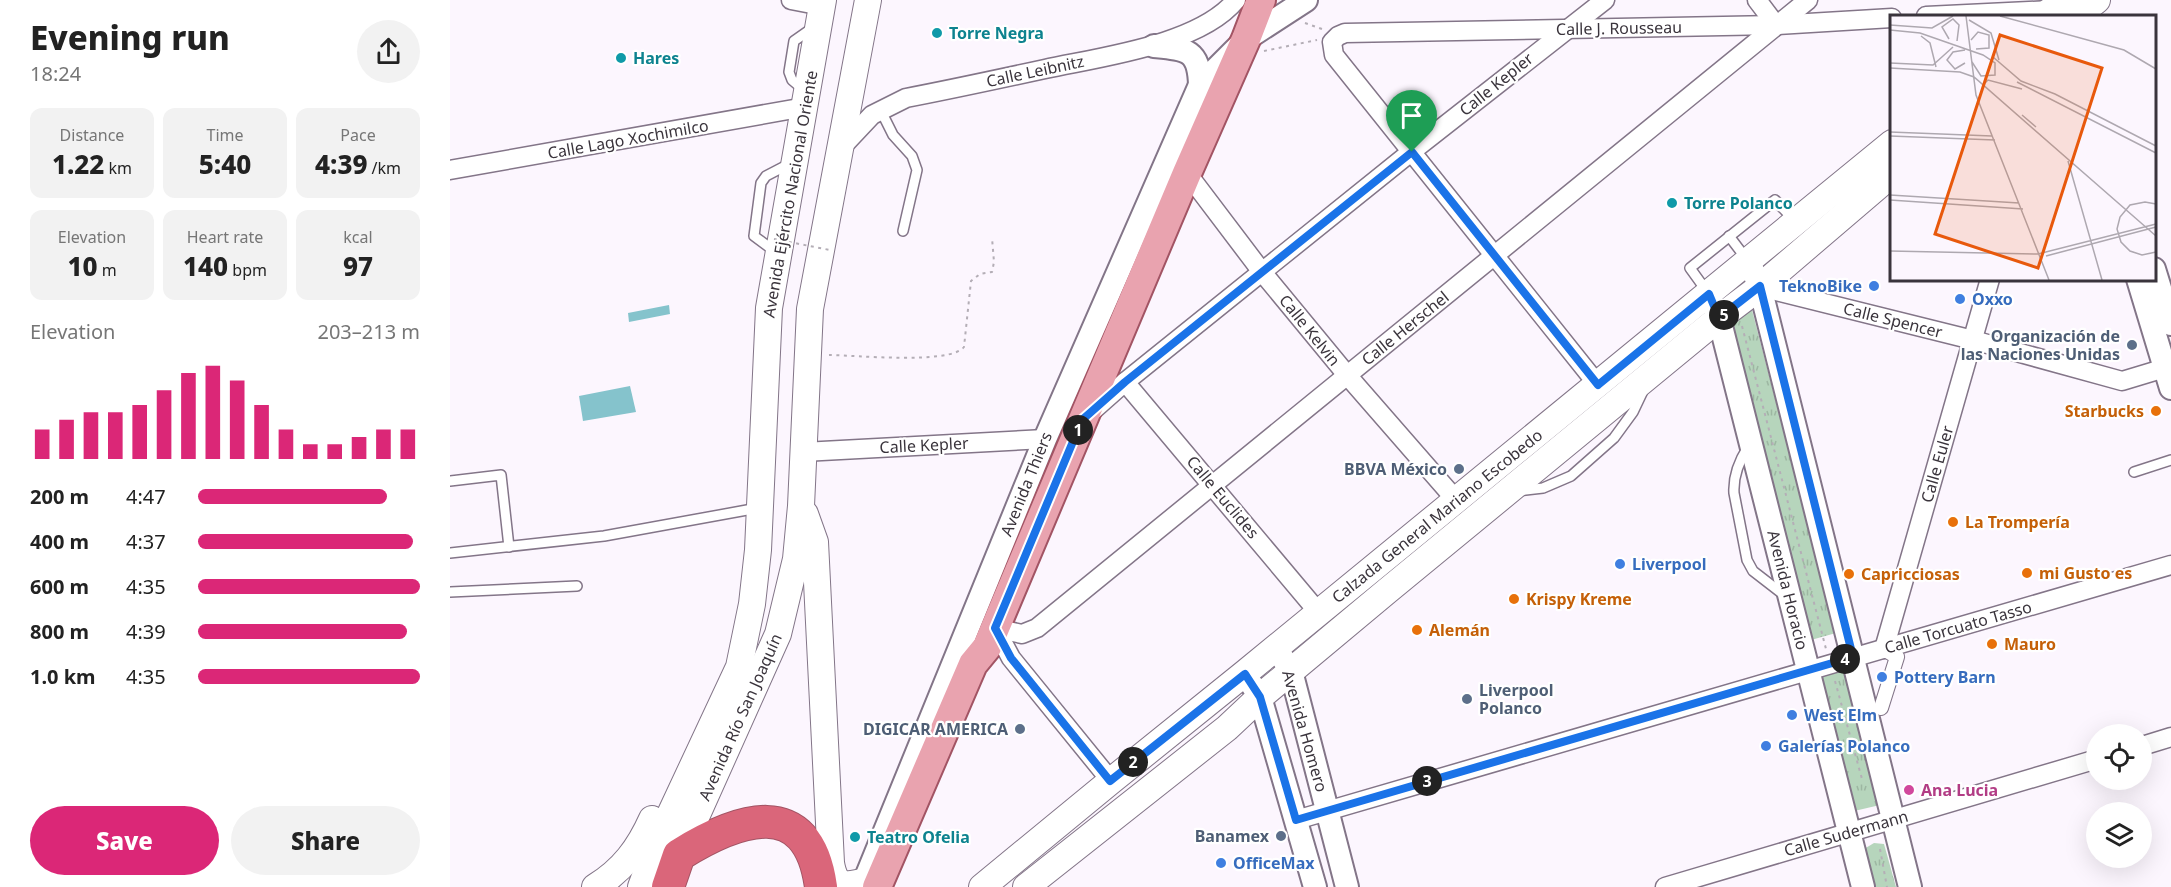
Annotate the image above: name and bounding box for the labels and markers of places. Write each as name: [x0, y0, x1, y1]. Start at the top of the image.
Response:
place label: Torre Negra: [949, 22, 1044, 44]
marker: Torre Negra: [930, 26, 944, 40]
place label: Hares: [633, 47, 679, 69]
marker: Hares: [614, 51, 628, 65]
pin: [1386, 90, 1437, 152]
place label: Torre Polanco: [1684, 192, 1793, 214]
marker: Torre Polanco: [1665, 196, 1679, 210]
place label: TeknoBike: [1779, 275, 1862, 297]
marker: TeknoBike: [1867, 279, 1881, 293]
place label: Oxxo: [1972, 288, 2013, 310]
marker: Oxxo: [1953, 292, 1967, 306]
pin: 5: [1709, 300, 1739, 330]
place label: Organización de las Naciones Unidas: [1961, 325, 2120, 365]
marker: Organización de las Naciones Unidas: [2125, 338, 2139, 352]
place label: Starbucks: [2065, 400, 2144, 422]
marker: Starbucks: [2149, 404, 2163, 418]
pin: 1: [1063, 415, 1093, 445]
place label: BBVA México: [1344, 458, 1447, 480]
marker: BBVA México: [1452, 462, 1466, 476]
place label: La Trompería: [1965, 511, 2070, 533]
marker: La Trompería: [1946, 515, 1960, 529]
place label: Liverpool: [1632, 553, 1706, 575]
marker: Liverpool: [1613, 557, 1627, 571]
place label: mi Gusto es: [2039, 562, 2132, 584]
place label: Capricciosas: [1861, 563, 1960, 585]
marker: mi Gusto es: [2020, 566, 2034, 580]
marker: Capricciosas: [1842, 567, 1856, 581]
place label: Krispy Kreme: [1526, 588, 1632, 610]
marker: Krispy Kreme: [1507, 592, 1521, 606]
place label: Alemán: [1429, 619, 1490, 641]
marker: Alemán: [1410, 623, 1424, 637]
place label: Mauro: [2004, 633, 2056, 655]
marker: Mauro: [1985, 637, 1999, 651]
pin: 4: [1830, 644, 1860, 674]
place label: Pottery Barn: [1894, 666, 1996, 688]
marker: Pottery Barn: [1875, 670, 1889, 684]
place label: Liverpool Polanco: [1479, 679, 1553, 719]
marker: Liverpool Polanco: [1460, 692, 1474, 706]
place label: West Elm: [1804, 704, 1877, 726]
marker: West Elm: [1785, 708, 1799, 722]
place label: DIGICAR AMERICA: [863, 718, 1009, 740]
marker: DIGICAR AMERICA: [1013, 722, 1027, 736]
place label: Galerías Polanco: [1778, 735, 1910, 757]
marker: Galerías Polanco: [1759, 739, 1773, 753]
pin: 2: [1118, 747, 1148, 777]
pin: 3: [1412, 766, 1442, 796]
place label: Ana Lucia: [1921, 779, 1998, 801]
marker: Ana Lucia: [1902, 783, 1916, 797]
place label: Banamex: [1195, 825, 1270, 847]
place label: Teatro Ofelia: [867, 826, 970, 848]
marker: Banamex: [1274, 829, 1288, 843]
marker: Teatro Ofelia: [848, 830, 862, 844]
place label: OfficeMax: [1233, 852, 1315, 874]
marker: OfficeMax: [1214, 856, 1228, 870]

